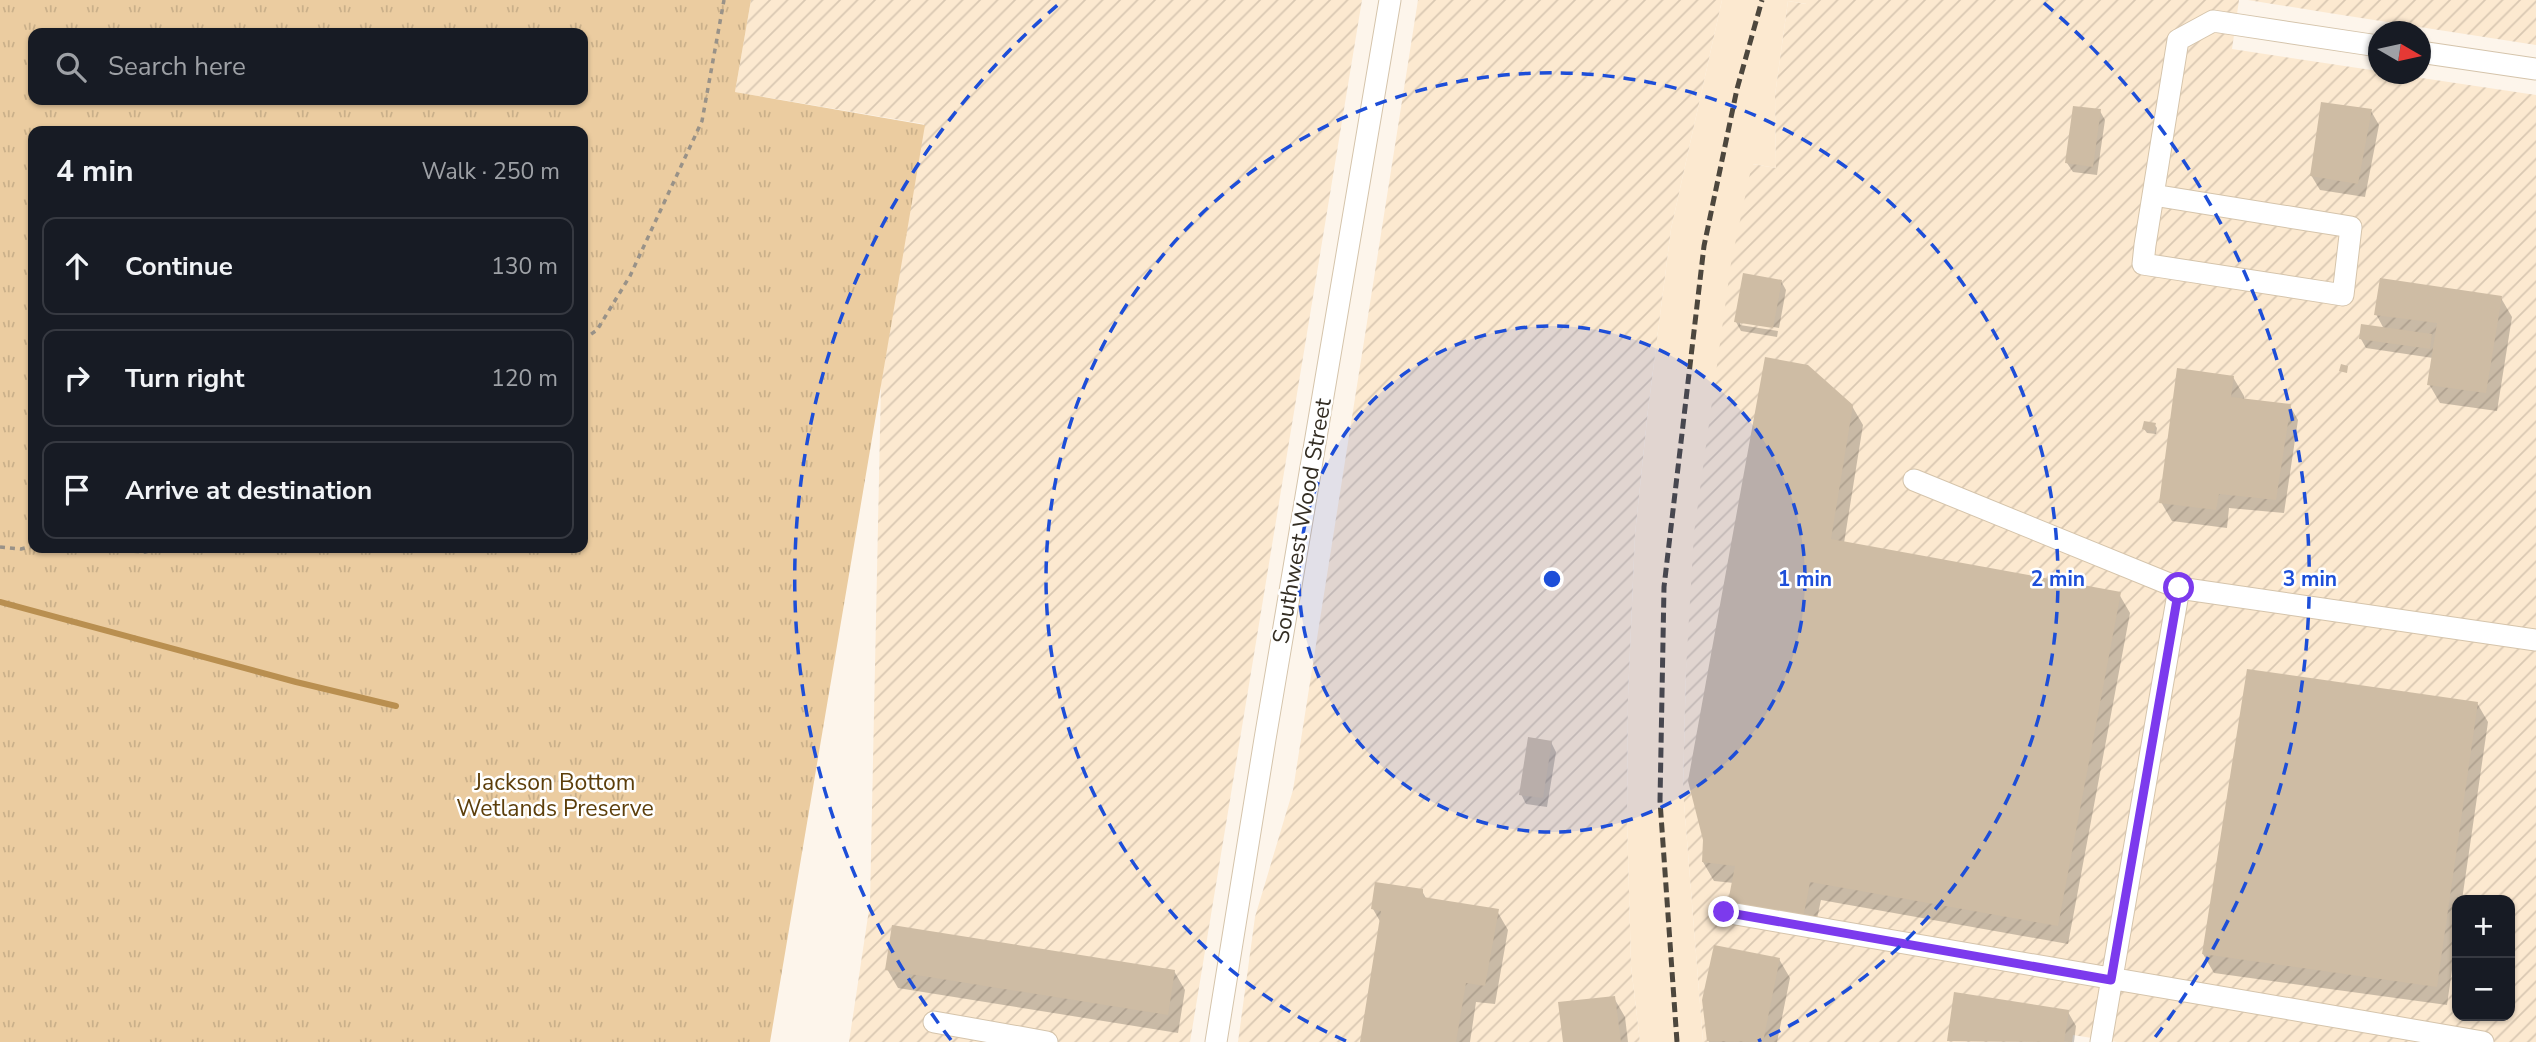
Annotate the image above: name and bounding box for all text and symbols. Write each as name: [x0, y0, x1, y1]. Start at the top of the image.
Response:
north arrow: [2368, 21, 2431, 84]
search box: [28, 28, 588, 105]
icon: search: [52, 48, 90, 86]
text: Search here: [108, 49, 246, 84]
text: 4 min: [56, 151, 134, 192]
text: Walk · 250 m: [421, 156, 560, 187]
icon: ahead: [58, 247, 96, 285]
text: Continue: [125, 249, 233, 284]
text: 130 m: [491, 251, 558, 282]
icon: right: [58, 359, 96, 397]
text: Turn right: [125, 361, 244, 396]
text: 120 m: [491, 363, 558, 394]
street label: Southwest Wood Street: [1265, 395, 1339, 646]
icon: arrive: [58, 471, 96, 509]
text: Arrive at destination: [125, 473, 372, 508]
text: 1 min: [1778, 565, 1832, 593]
text: 2 min: [2031, 565, 2085, 593]
text: 3 min: [2283, 565, 2337, 593]
centre of rings: [1540, 567, 1564, 591]
route start: [2163, 572, 2194, 603]
park label: Jackson Bottom Wetlands Preserve: [456, 767, 654, 824]
map controls: [2452, 895, 2515, 1021]
button: +: [2452, 895, 2515, 958]
route end: [1708, 896, 1739, 927]
button: −: [2452, 958, 2515, 1021]

